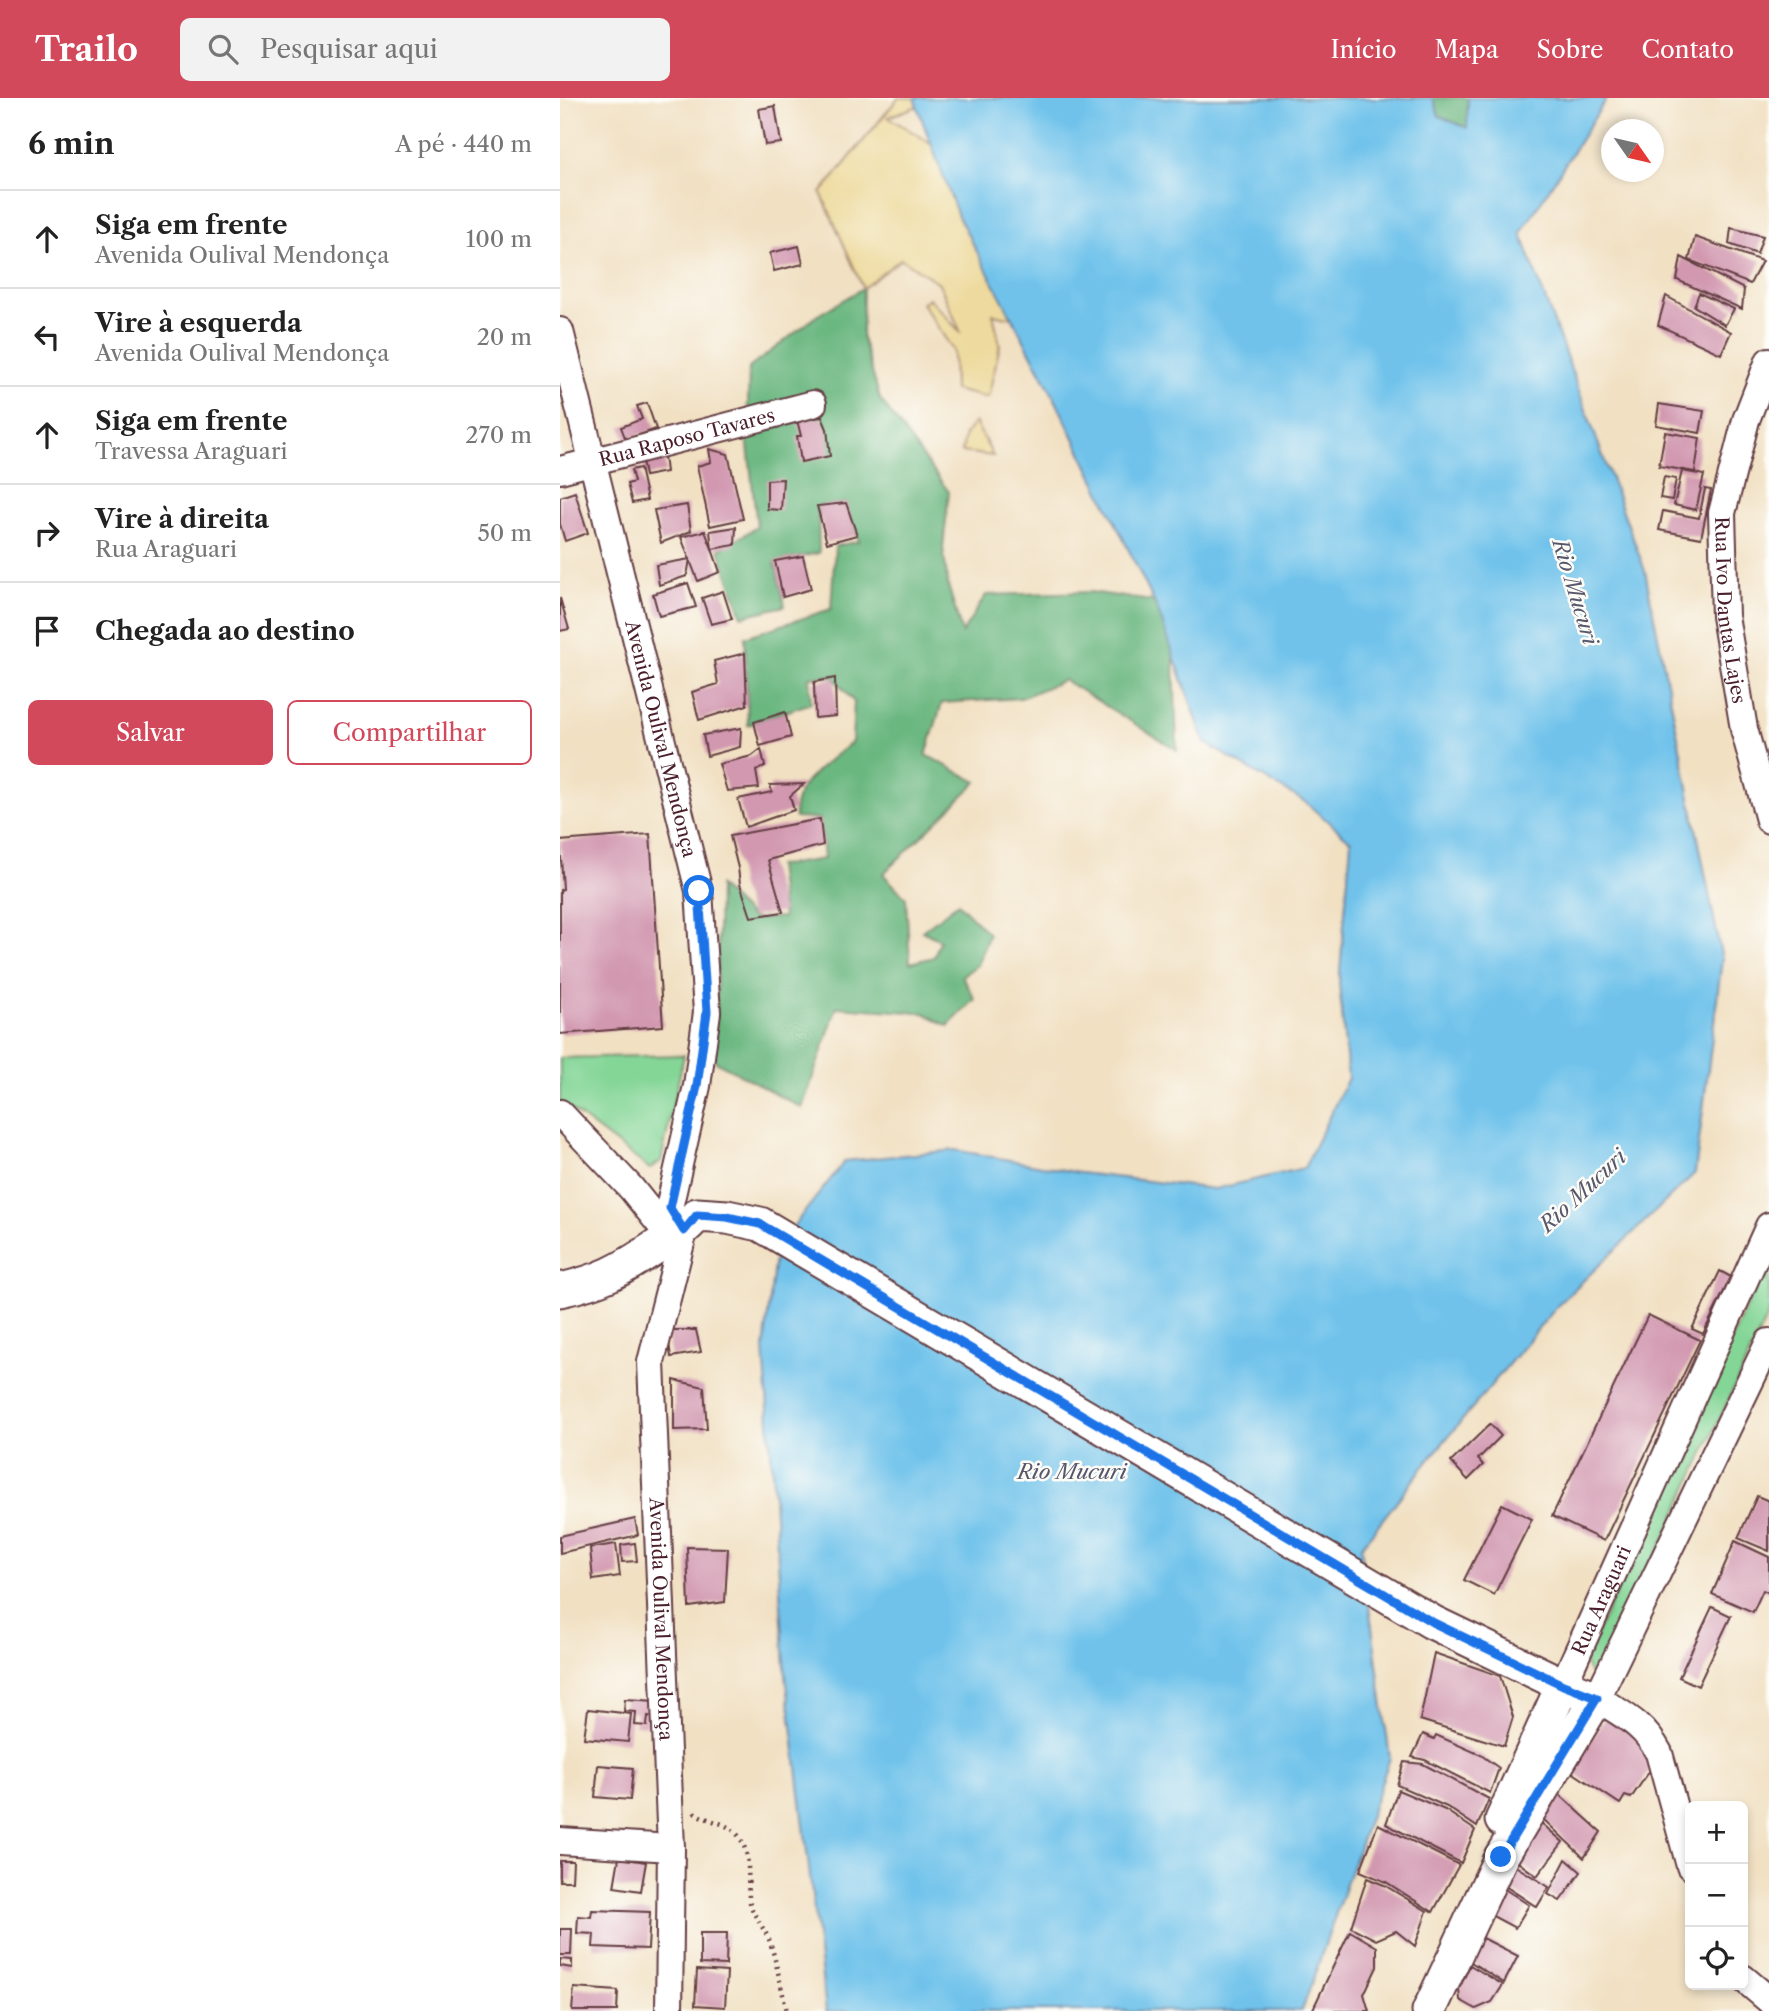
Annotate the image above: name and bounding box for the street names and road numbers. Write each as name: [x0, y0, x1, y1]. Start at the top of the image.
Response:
street label: Rua Raposo Tavares: [597, 403, 777, 471]
street label: Rua Ivo Dantas Lajes: [1710, 516, 1751, 705]
street label: Avenida Oulival Mendonça: [620, 617, 701, 860]
street label: Avenida Oulival Mendonça: [645, 1496, 678, 1741]
street label: Rua Araguari: [1567, 1542, 1636, 1659]

